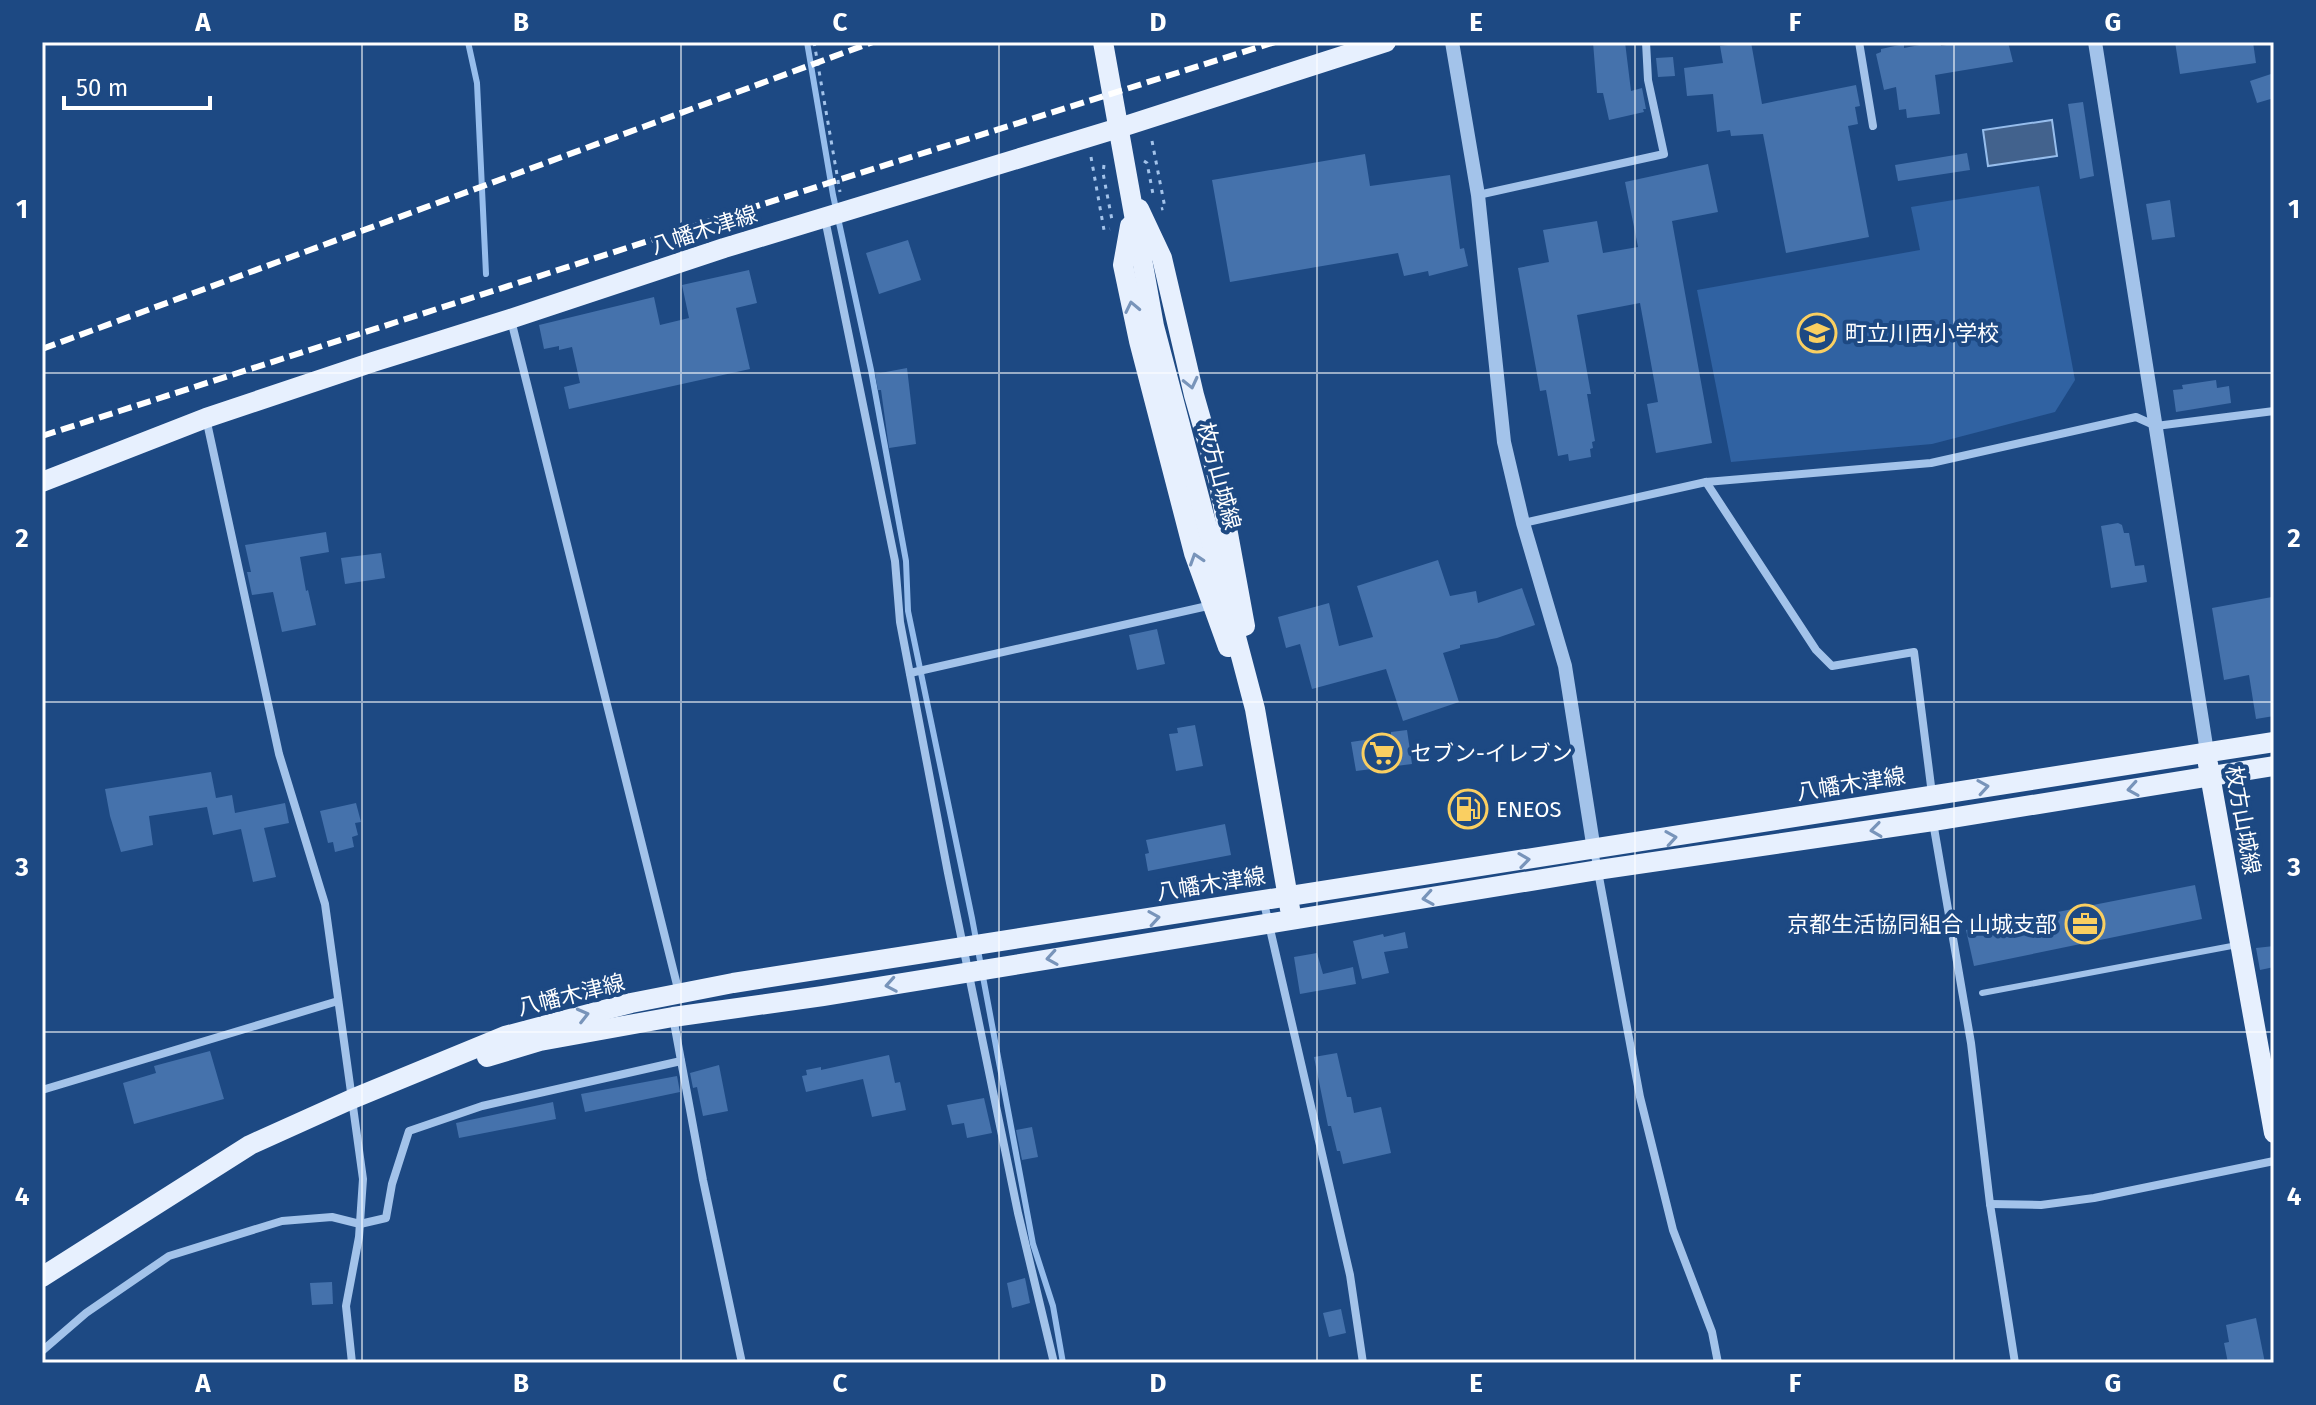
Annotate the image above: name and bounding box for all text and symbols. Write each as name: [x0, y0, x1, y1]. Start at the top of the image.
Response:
text: A: [194, 7, 211, 38]
text: B: [513, 7, 529, 38]
text: C: [833, 7, 848, 38]
text: D: [1150, 7, 1167, 38]
text: E: [1469, 7, 1483, 38]
text: F: [1789, 7, 1802, 38]
text: G: [2105, 7, 2121, 38]
scale bar: [64, 60, 210, 110]
text: 50 m: [76, 74, 128, 102]
text: 1: [16, 194, 28, 225]
text: 1: [2288, 194, 2300, 225]
street label: 八幡木津線: [648, 200, 760, 260]
one-way arrow: [1124, 300, 1141, 314]
school or university icon: 町立川西小学校: [1796, 312, 1838, 354]
place label: 町立川西小学校: [1845, 320, 1999, 347]
one-way arrow: [1182, 375, 1199, 389]
street label: 枚方山城線: [1192, 419, 1246, 533]
text: 2: [15, 523, 29, 554]
text: 2: [2287, 523, 2301, 554]
one-way arrow: [1189, 552, 1205, 566]
supermarket icon: セブン-イレブン: [1361, 732, 1403, 774]
place label: セブン-イレブン: [1410, 740, 1573, 767]
street label: 八幡木津線: [1795, 762, 1907, 806]
street label: 枚方山城線: [2220, 763, 2266, 877]
one-way arrow: [1976, 779, 1990, 796]
one-way arrow: [2126, 780, 2140, 797]
fuel station icon: ENEOS: [1447, 788, 1489, 830]
place label: ENEOS: [1496, 796, 1562, 823]
one-way arrow: [1869, 821, 1883, 838]
one-way arrow: [1664, 830, 1678, 847]
text: 3: [14, 852, 29, 883]
one-way arrow: [1517, 852, 1531, 869]
text: 3: [2286, 852, 2301, 883]
street label: 八幡木津線: [1155, 862, 1267, 906]
one-way arrow: [1421, 889, 1435, 906]
office icon: 京都生活協同組合 山城支部: [2064, 903, 2106, 945]
one-way arrow: [1147, 910, 1161, 927]
place label: 京都生活協同組合 山城支部: [1787, 911, 2057, 938]
one-way arrow: [1045, 949, 1059, 966]
street label: 八幡木津線: [514, 969, 628, 1021]
one-way arrow: [885, 975, 898, 992]
one-way arrow: [575, 1007, 589, 1024]
text: 4: [15, 1181, 30, 1212]
text: 4: [2287, 1181, 2302, 1212]
text: A: [194, 1368, 211, 1399]
text: B: [513, 1368, 529, 1399]
text: C: [833, 1368, 848, 1399]
text: D: [1150, 1368, 1167, 1399]
text: E: [1469, 1368, 1483, 1399]
text: F: [1789, 1368, 1802, 1399]
text: G: [2105, 1368, 2121, 1399]

